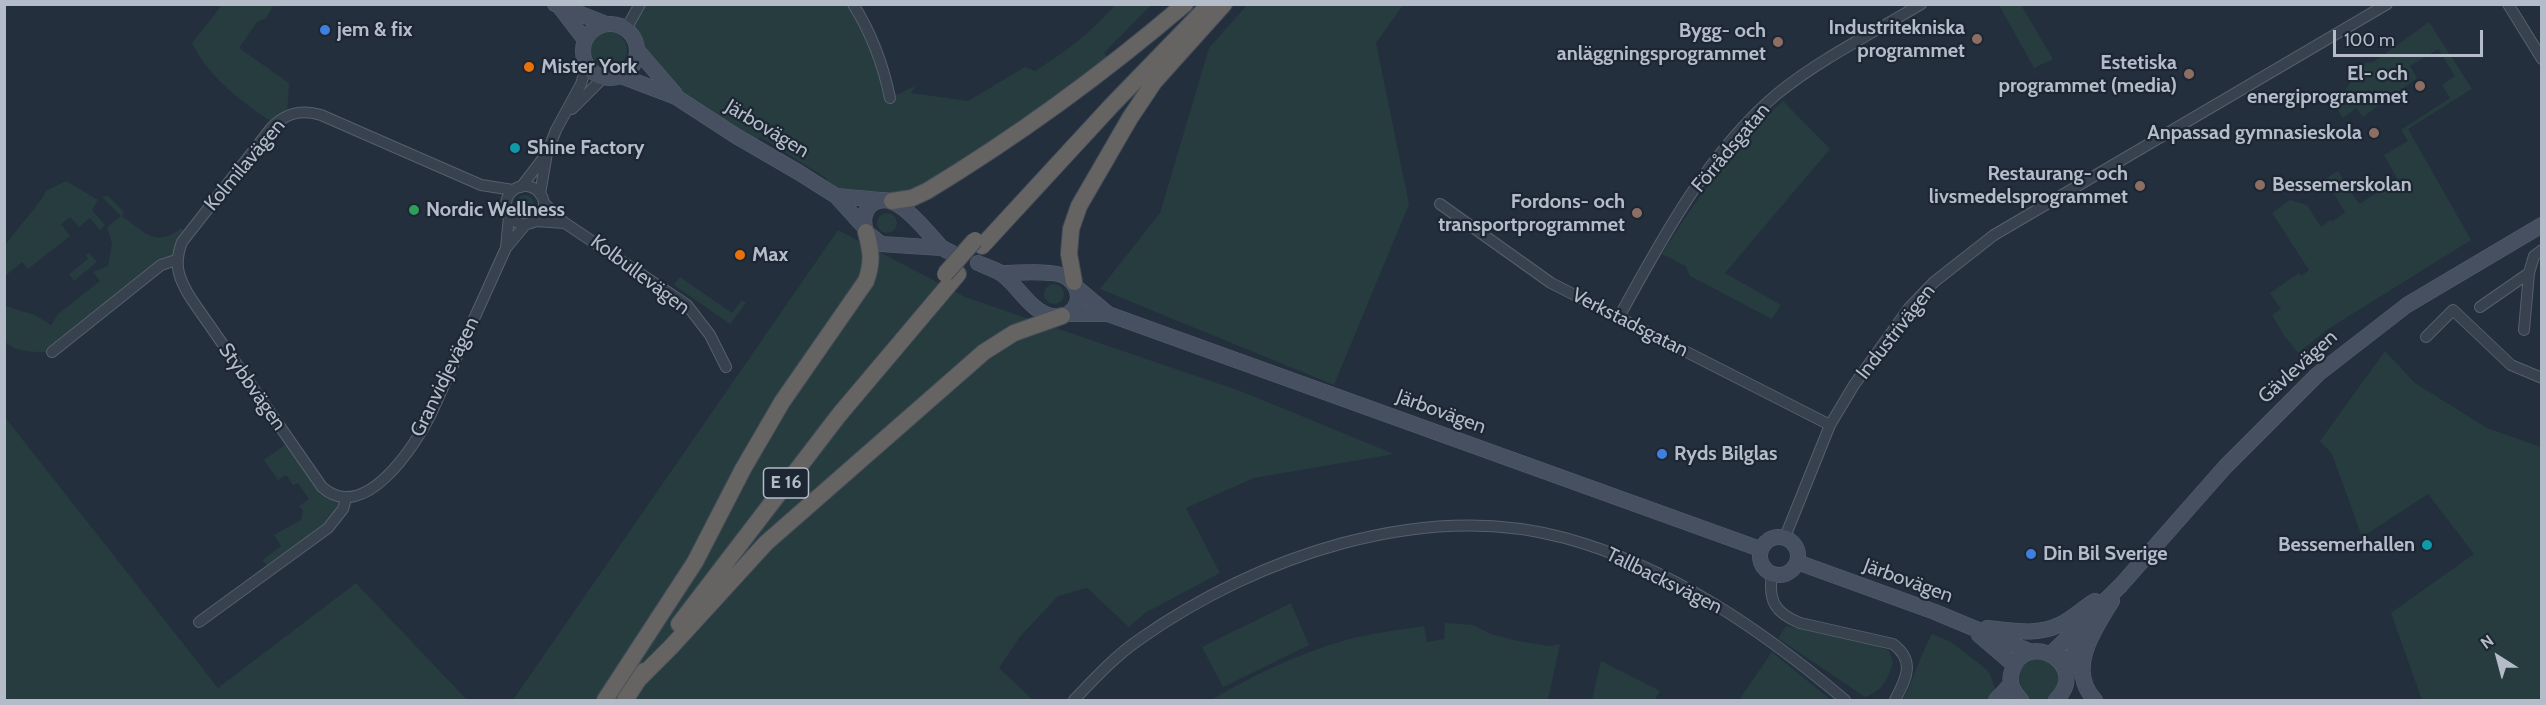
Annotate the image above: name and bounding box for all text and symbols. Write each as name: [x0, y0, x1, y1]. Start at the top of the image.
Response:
place label: Industritekniska programmet: [1829, 16, 1965, 63]
place label: jem & fix: [337, 18, 413, 42]
scale bar: [2336, 18, 2486, 56]
place label: Bygg- och anläggningsprogrammet: [1557, 19, 1766, 66]
marker: jem & fix: [318, 23, 332, 37]
text: 100 m: [2344, 29, 2395, 51]
marker: Industritekniska programmet: [1970, 32, 1984, 46]
marker: Bygg- och anläggningsprogrammet: [1771, 35, 1785, 49]
place label: Estetiska programmet (media): [1998, 51, 2177, 98]
place label: Mister York: [541, 55, 637, 79]
marker: Mister York: [522, 60, 536, 74]
place label: El- och energiprogrammet: [2247, 62, 2408, 109]
marker: Estetiska programmet (media): [2182, 67, 2196, 81]
marker: El- och energiprogrammet: [2413, 79, 2427, 93]
street label: Järbovägen: [721, 95, 813, 163]
street label: Förrådsgatan: [1687, 99, 1775, 197]
street label: Kolmilavägen: [200, 114, 290, 216]
place label: Anpassad gymnasieskola: [2147, 121, 2362, 145]
marker: Anpassad gymnasieskola: [2367, 126, 2381, 140]
place label: Shine Factory: [527, 136, 645, 160]
marker: Shine Factory: [508, 141, 522, 155]
place label: Restaurang- och livsmedelsprogrammet: [1929, 162, 2128, 209]
place label: Bessemerskolan: [2272, 173, 2412, 197]
marker: Bessemerskolan: [2253, 178, 2267, 192]
marker: Restaurang- och livsmedelsprogrammet: [2133, 179, 2147, 193]
place label: Fordons- och transportprogrammet: [1438, 190, 1625, 237]
place label: Nordic Wellness: [426, 198, 565, 222]
marker: Nordic Wellness: [407, 203, 421, 217]
marker: Fordons- och transportprogrammet: [1630, 206, 1644, 220]
street label: Kolbullevägen: [586, 230, 694, 320]
place label: Max: [752, 243, 788, 267]
marker: Max: [733, 248, 747, 262]
street label: Industrivägen: [1851, 280, 1941, 384]
street label: Verkstadsgatan: [1568, 283, 1692, 363]
street label: Granvidjevägen: [406, 313, 484, 441]
street label: Gävlevägen: [2254, 325, 2342, 409]
street label: Stybbvägen: [213, 339, 291, 435]
street label: Järbovägen: [1393, 385, 1489, 439]
place label: Ryds Bilglas: [1674, 442, 1777, 466]
marker: Ryds Bilglas: [1655, 447, 1669, 461]
road number: E 16: [764, 468, 808, 498]
place label: Bessemerhallen: [2278, 533, 2415, 557]
marker: Bessemerhallen: [2420, 538, 2434, 552]
place label: Din Bil Sverige: [2043, 542, 2168, 566]
street label: Tallbacksvägen: [1602, 543, 1726, 619]
marker: Din Bil Sverige: [2024, 547, 2038, 561]
street label: Järbovägen: [1860, 554, 1956, 608]
north arrow: [2468, 627, 2528, 687]
text: N: [2477, 631, 2497, 653]

